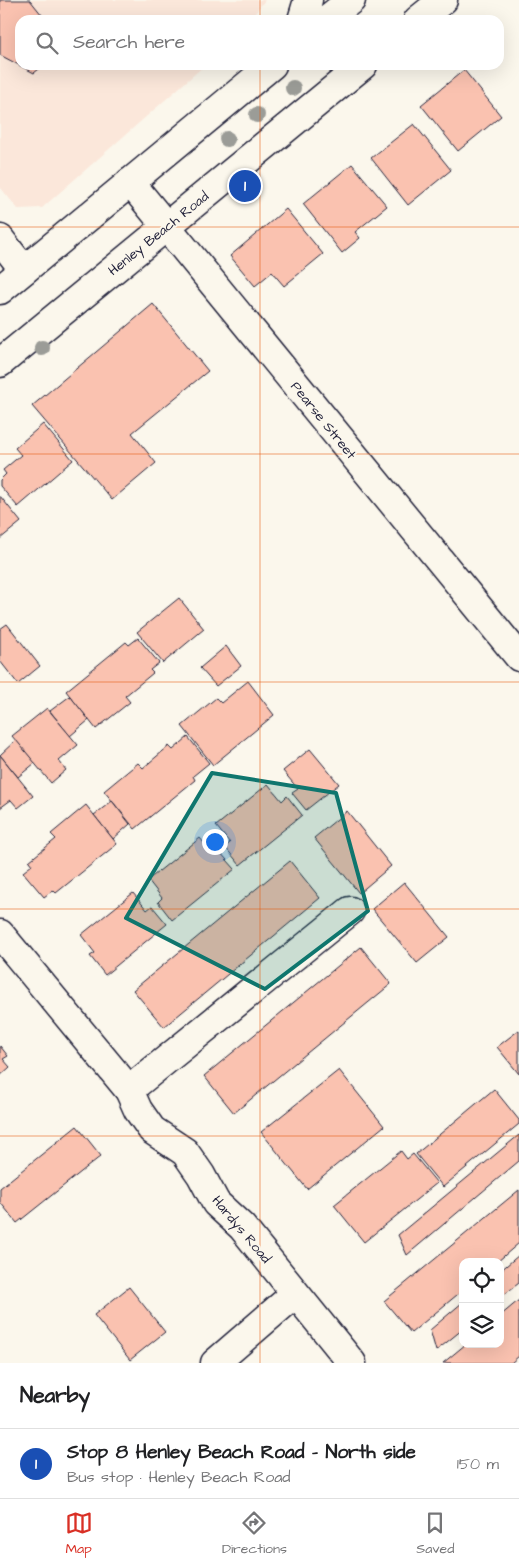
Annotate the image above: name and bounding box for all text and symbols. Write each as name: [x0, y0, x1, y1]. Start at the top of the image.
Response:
search box: [15, 15, 504, 70]
icon: search: [33, 29, 61, 57]
text: Search here: [73, 29, 185, 56]
pin: 1: [229, 167, 261, 205]
street label: Henley Beach Road: [104, 187, 213, 281]
street label: Pearse Street: [286, 378, 361, 464]
your location: [202, 829, 228, 855]
street label: Hardys Road: [207, 1191, 276, 1268]
map controls: [459, 1258, 504, 1348]
button: locate: [459, 1258, 504, 1303]
button: layers: [459, 1303, 504, 1348]
text: Nearby: [20, 1381, 90, 1410]
text: Stop 8 Henley Beach Road - North side: [67, 1439, 416, 1466]
text: 1: [35, 1453, 37, 1475]
text: 150 m: [457, 1453, 499, 1475]
text: Bus stop · Henley Beach Road: [67, 1466, 290, 1488]
tab: Map: [65, 1509, 93, 1559]
tab: Directions: [222, 1509, 287, 1559]
tab: Saved: [416, 1509, 454, 1559]

